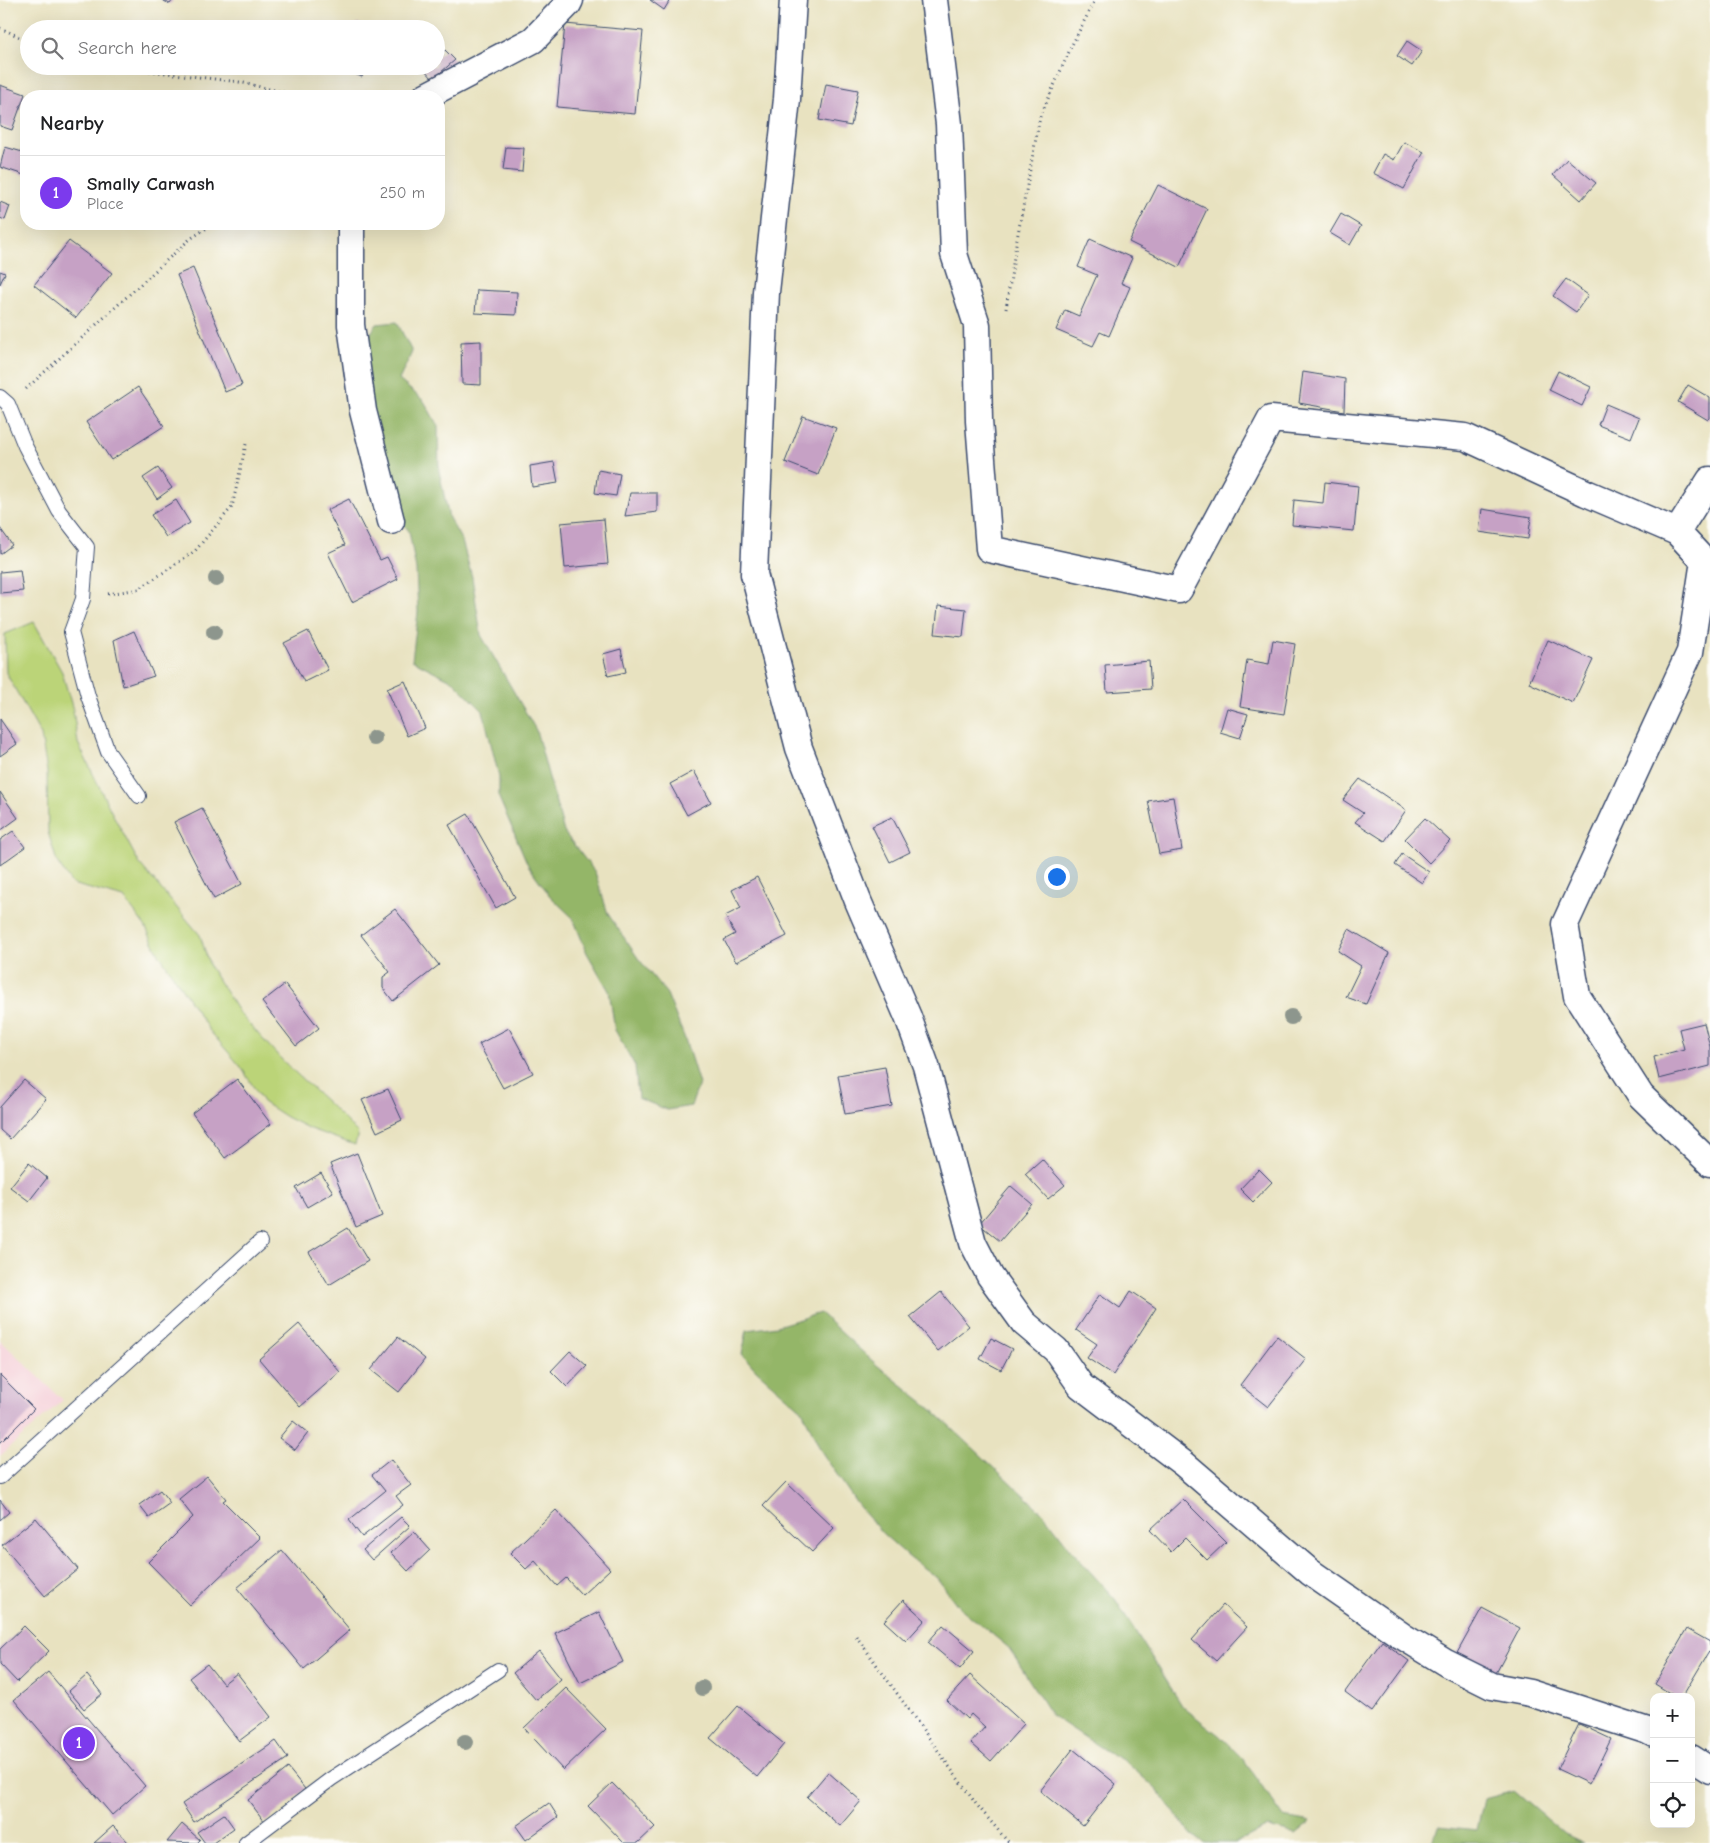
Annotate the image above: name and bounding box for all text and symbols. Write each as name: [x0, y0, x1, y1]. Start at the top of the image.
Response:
search box: [20, 20, 445, 75]
icon: search: [38, 34, 66, 62]
text: Search here: [78, 37, 177, 59]
text: Nearby: [40, 111, 104, 135]
text: Smally Carwash: [87, 173, 215, 195]
text: 1: [53, 184, 59, 202]
text: 250 m: [380, 184, 425, 202]
text: Place: [87, 195, 123, 213]
your location: [1044, 864, 1070, 890]
map controls: [1650, 1693, 1695, 1828]
button: +: [1650, 1693, 1695, 1738]
pin: 1: [63, 1724, 95, 1762]
button: −: [1650, 1738, 1695, 1783]
button: locate: [1650, 1783, 1695, 1828]

